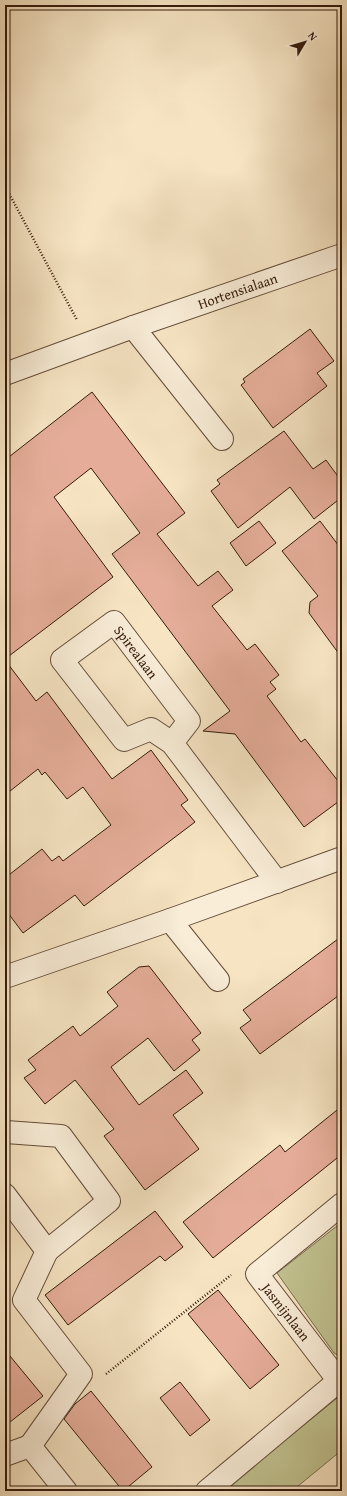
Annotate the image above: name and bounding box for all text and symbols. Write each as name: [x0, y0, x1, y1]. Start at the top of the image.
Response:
north arrow: [285, 22, 325, 62]
text: N: [304, 28, 322, 44]
street label: Hortensialaan: [195, 268, 280, 314]
street label: Spirealaan: [109, 621, 163, 683]
street label: Jasmijnlaan: [256, 1277, 315, 1345]

